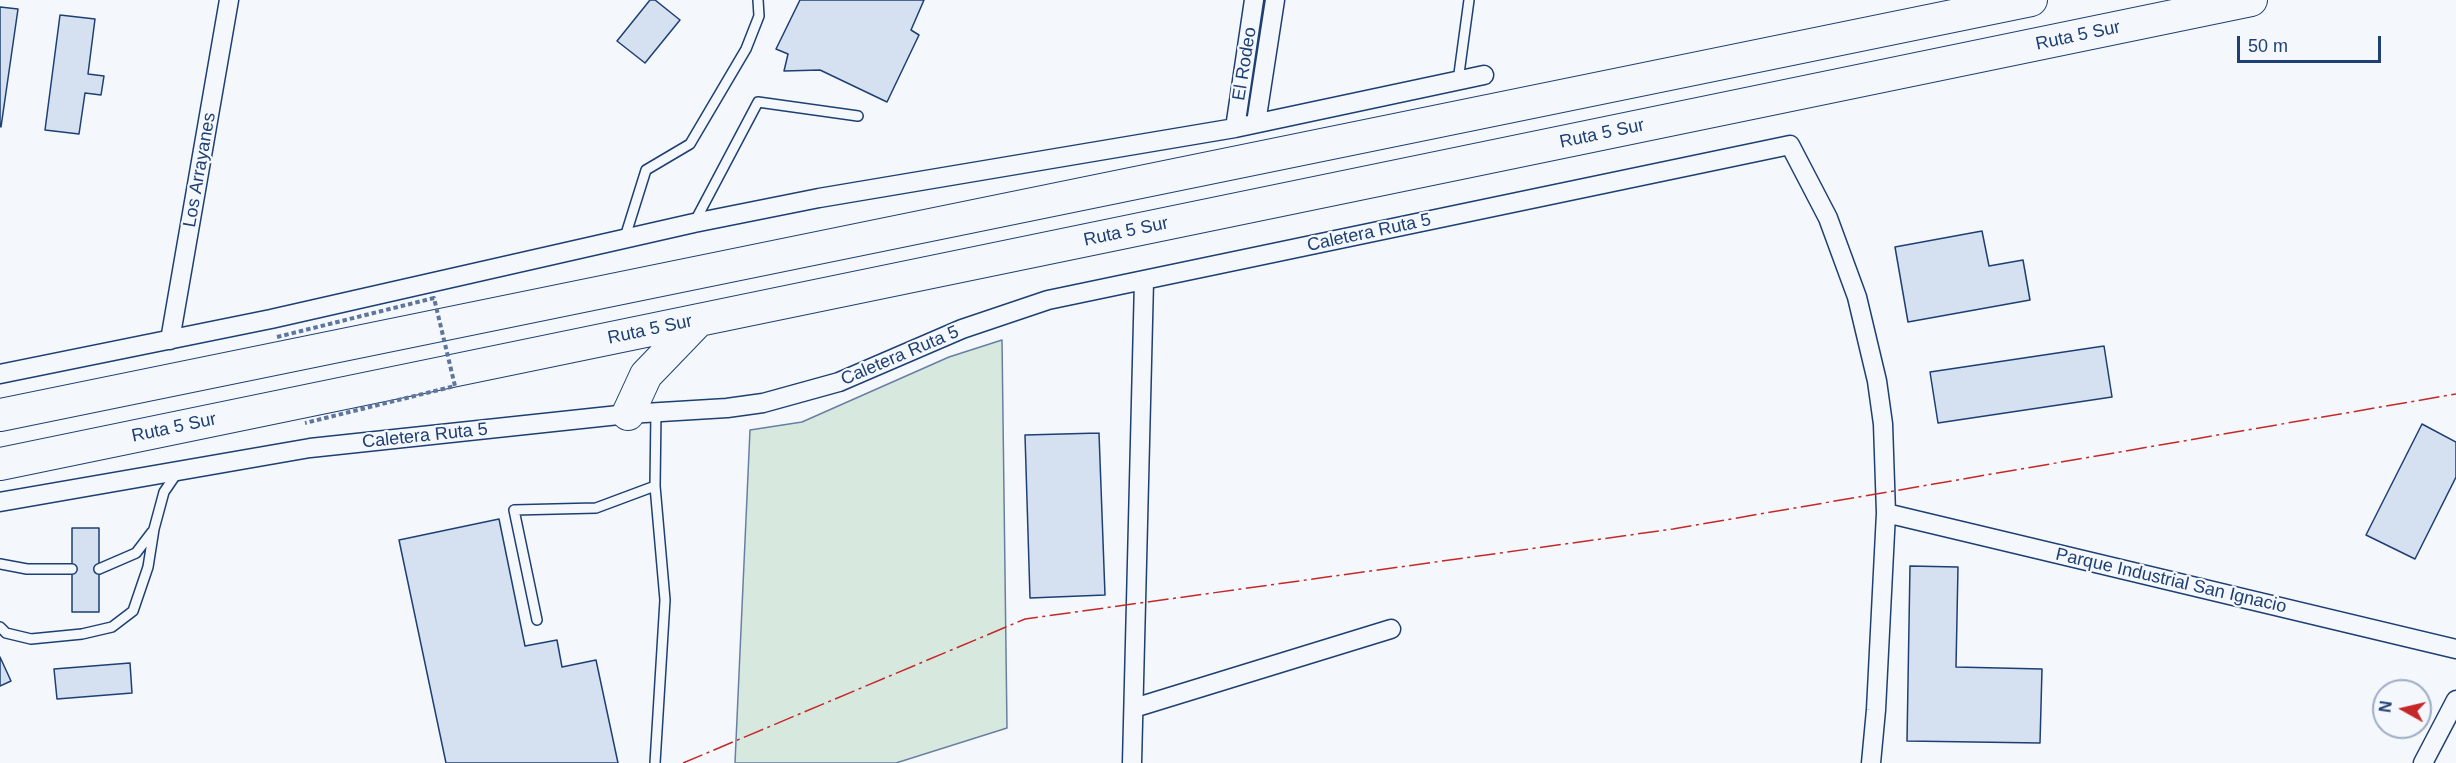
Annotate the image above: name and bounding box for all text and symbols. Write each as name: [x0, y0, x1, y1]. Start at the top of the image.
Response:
street label: Ruta 5 Sur: [2034, 16, 2122, 56]
scale bar: [2240, 24, 2384, 62]
street label: El Rodeo: [1229, 26, 1261, 102]
text: 50 m: [2248, 36, 2288, 56]
street label: Los Arrayanes: [179, 111, 221, 229]
street label: Ruta 5 Sur: [1558, 114, 1646, 154]
street label: Caletera Ruta 5: [1305, 209, 1433, 257]
street label: Ruta 5 Sur: [1082, 212, 1170, 252]
street label: Ruta 5 Sur: [606, 310, 694, 350]
street label: Caletera Ruta 5: [838, 321, 962, 391]
street label: Ruta 5 Sur: [130, 408, 218, 448]
street label: Caletera Ruta 5: [361, 419, 489, 453]
street label: Parque Industrial San Ignacio: [2054, 544, 2288, 618]
north arrow: [2372, 679, 2432, 739]
text: N: [2376, 700, 2395, 714]

